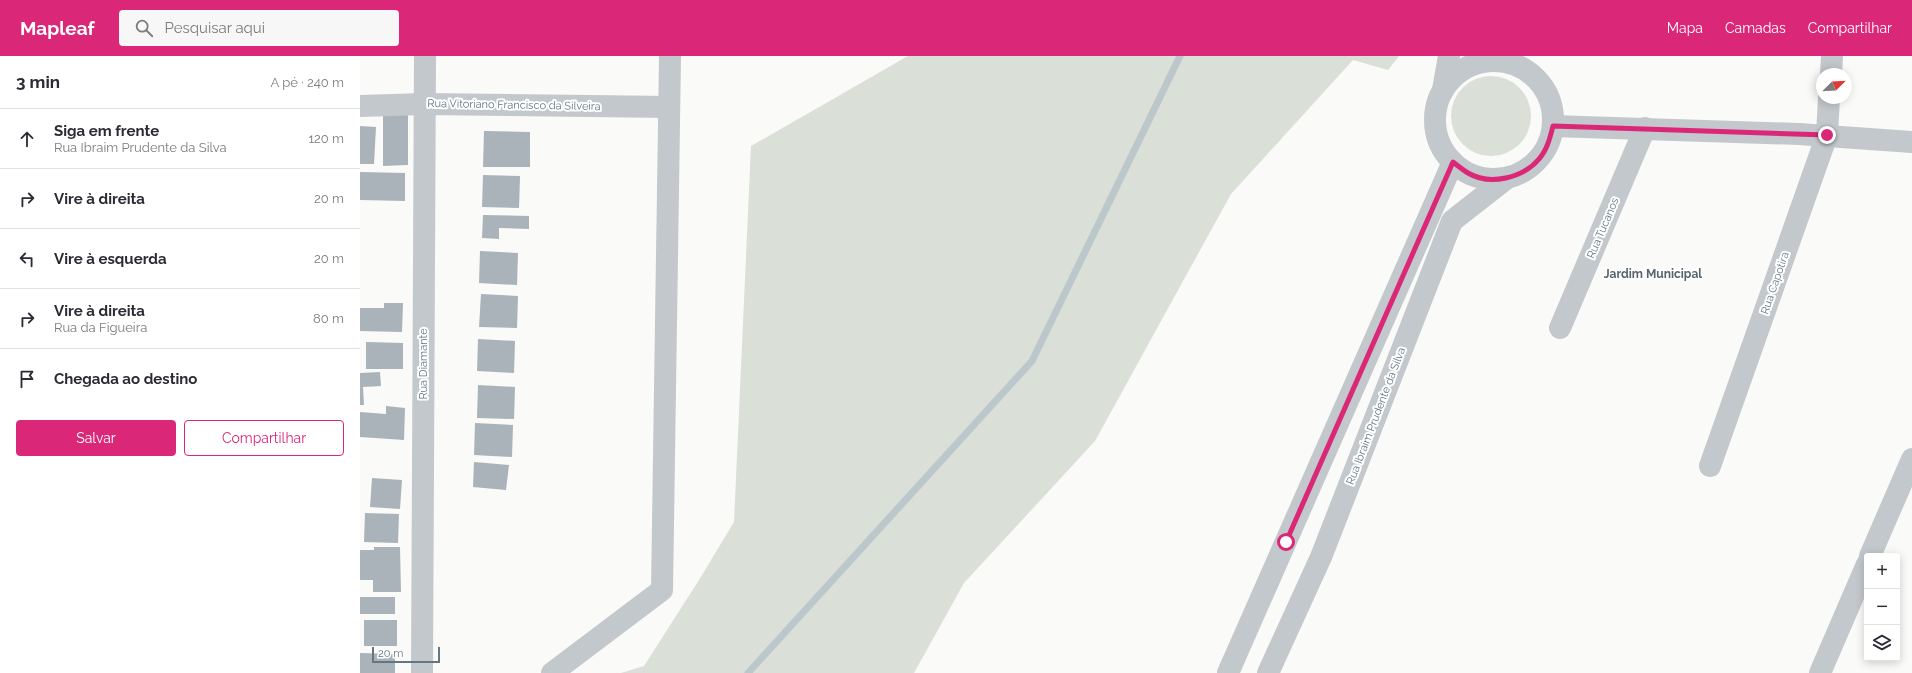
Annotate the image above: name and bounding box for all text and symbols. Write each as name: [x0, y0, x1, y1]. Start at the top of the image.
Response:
search box: [119, 10, 399, 46]
text: Mapleaf: [20, 17, 95, 39]
icon: search: [133, 17, 155, 39]
text: Pesquisar aqui: [165, 19, 265, 37]
text: Mapa: [1667, 20, 1703, 36]
text: Camadas: [1725, 20, 1786, 36]
text: Compartilhar: [1808, 20, 1892, 36]
north arrow: [1816, 68, 1852, 104]
text: 3 min: [16, 72, 60, 92]
text: A pé · 240 m: [270, 75, 344, 90]
street label: Rua Vitoriano Francisco da Silveira: [427, 97, 601, 113]
text: Siga em frente: [54, 122, 159, 140]
route end: [1818, 126, 1836, 144]
icon: ahead: [16, 128, 38, 150]
text: 120 m: [308, 131, 344, 146]
text: Rua Ibraim Prudente da Silva: [54, 140, 227, 155]
icon: right: [16, 188, 38, 210]
text: Vire à direita: [54, 190, 145, 208]
text: 20 m: [314, 191, 344, 206]
street label: Rua Tucanos: [1584, 196, 1622, 260]
icon: left: [16, 248, 38, 270]
text: Vire à esquerda: [54, 250, 167, 268]
street label: Rua Capotira: [1758, 250, 1792, 316]
text: 20 m: [314, 251, 344, 266]
district label: Jardim Municipal: [1604, 267, 1702, 281]
text: Vire à direita: [54, 302, 145, 320]
icon: right: [16, 308, 38, 330]
text: 80 m: [313, 311, 344, 326]
text: Rua da Figueira: [54, 320, 147, 335]
street label: Rua Diamante: [417, 328, 430, 400]
street label: Rua Ibraim Prudente da Silva: [1344, 345, 1408, 487]
icon: arrive: [16, 368, 38, 390]
text: Chegada ao destino: [54, 370, 197, 388]
button: Salvar: [16, 420, 176, 456]
button: Compartilhar: [184, 420, 344, 456]
route start: [1277, 533, 1295, 551]
map controls: [1864, 553, 1900, 661]
button: +: [1864, 553, 1900, 589]
button: −: [1864, 589, 1900, 625]
button: layers: [1864, 625, 1900, 661]
scale bar: [372, 645, 440, 664]
text: 20 m: [378, 647, 403, 660]

